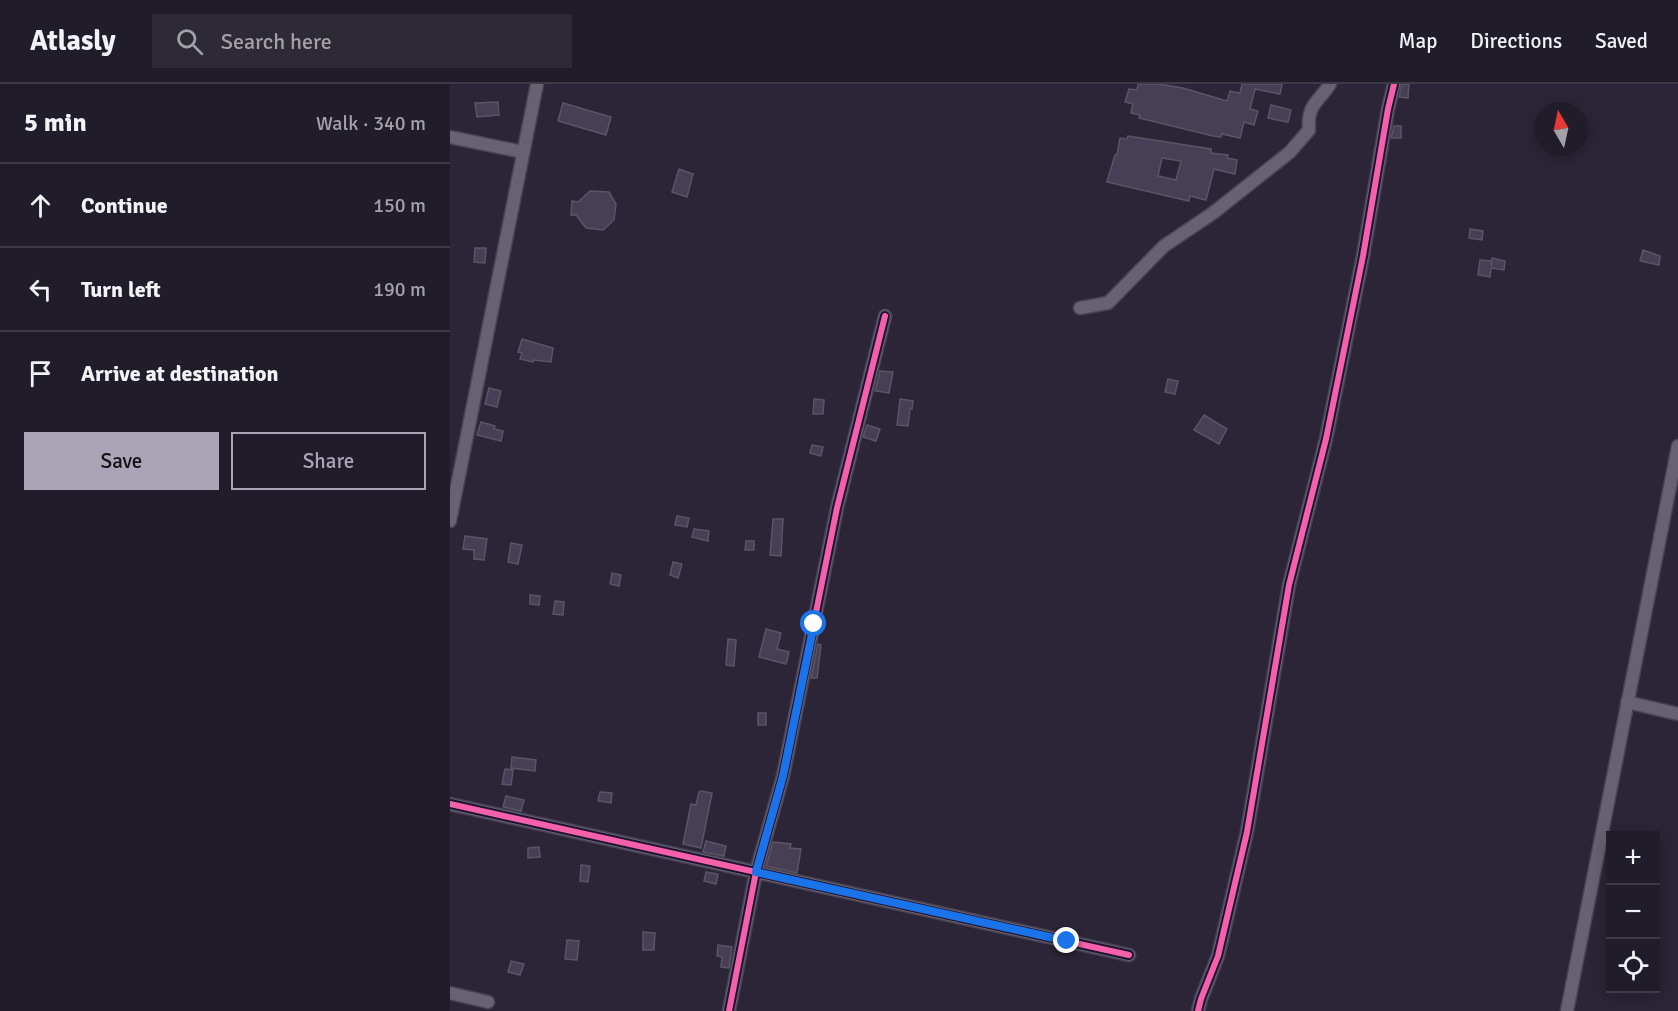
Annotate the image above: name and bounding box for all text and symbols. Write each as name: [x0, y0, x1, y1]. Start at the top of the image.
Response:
search box: [152, 14, 572, 68]
text: Atlasly: [30, 24, 116, 58]
icon: search: [173, 25, 206, 58]
text: Search here: [221, 28, 332, 55]
text: Map: [1399, 28, 1437, 54]
text: Directions: [1470, 28, 1562, 54]
text: Saved: [1595, 28, 1648, 54]
north arrow: [1534, 102, 1588, 156]
text: 5 min: [24, 107, 87, 139]
text: Walk · 340 m: [316, 111, 426, 136]
icon: ahead: [24, 189, 57, 222]
text: Continue: [81, 192, 168, 219]
text: 150 m: [373, 193, 426, 218]
icon: left: [24, 273, 57, 306]
text: Turn left: [81, 276, 161, 303]
text: 190 m: [373, 277, 426, 302]
icon: arrive: [24, 357, 57, 390]
text: Arrive at destination: [81, 360, 278, 387]
button: Save: [24, 432, 219, 490]
button: Share: [231, 432, 426, 490]
route start: [800, 610, 826, 636]
map controls: [1606, 831, 1660, 993]
button: +: [1606, 831, 1660, 885]
button: −: [1606, 885, 1660, 939]
route end: [1053, 927, 1079, 953]
button: locate: [1606, 939, 1660, 993]

